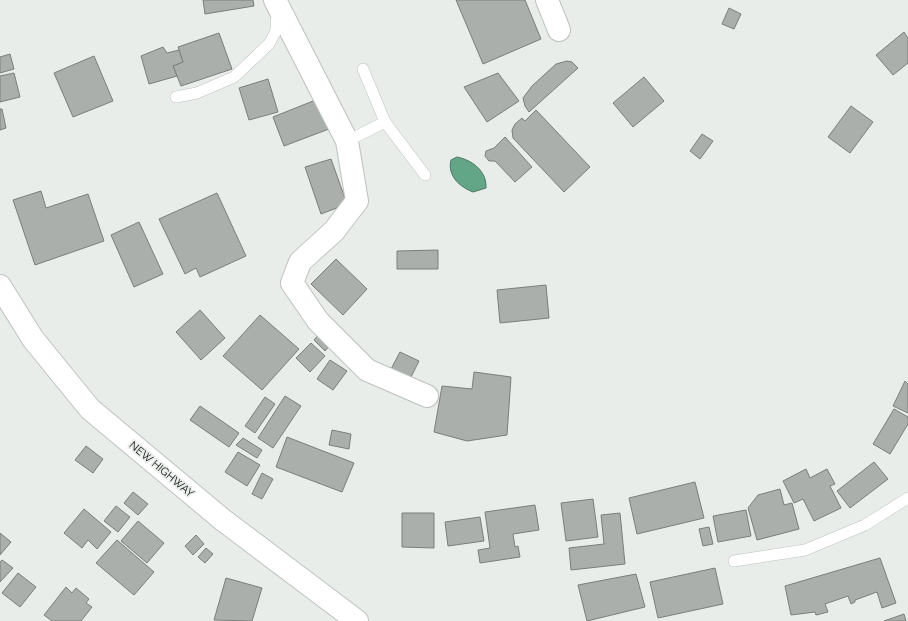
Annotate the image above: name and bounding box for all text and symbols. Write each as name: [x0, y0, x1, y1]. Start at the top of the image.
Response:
street label: NEW HIGHWAY: [127, 439, 197, 500]

